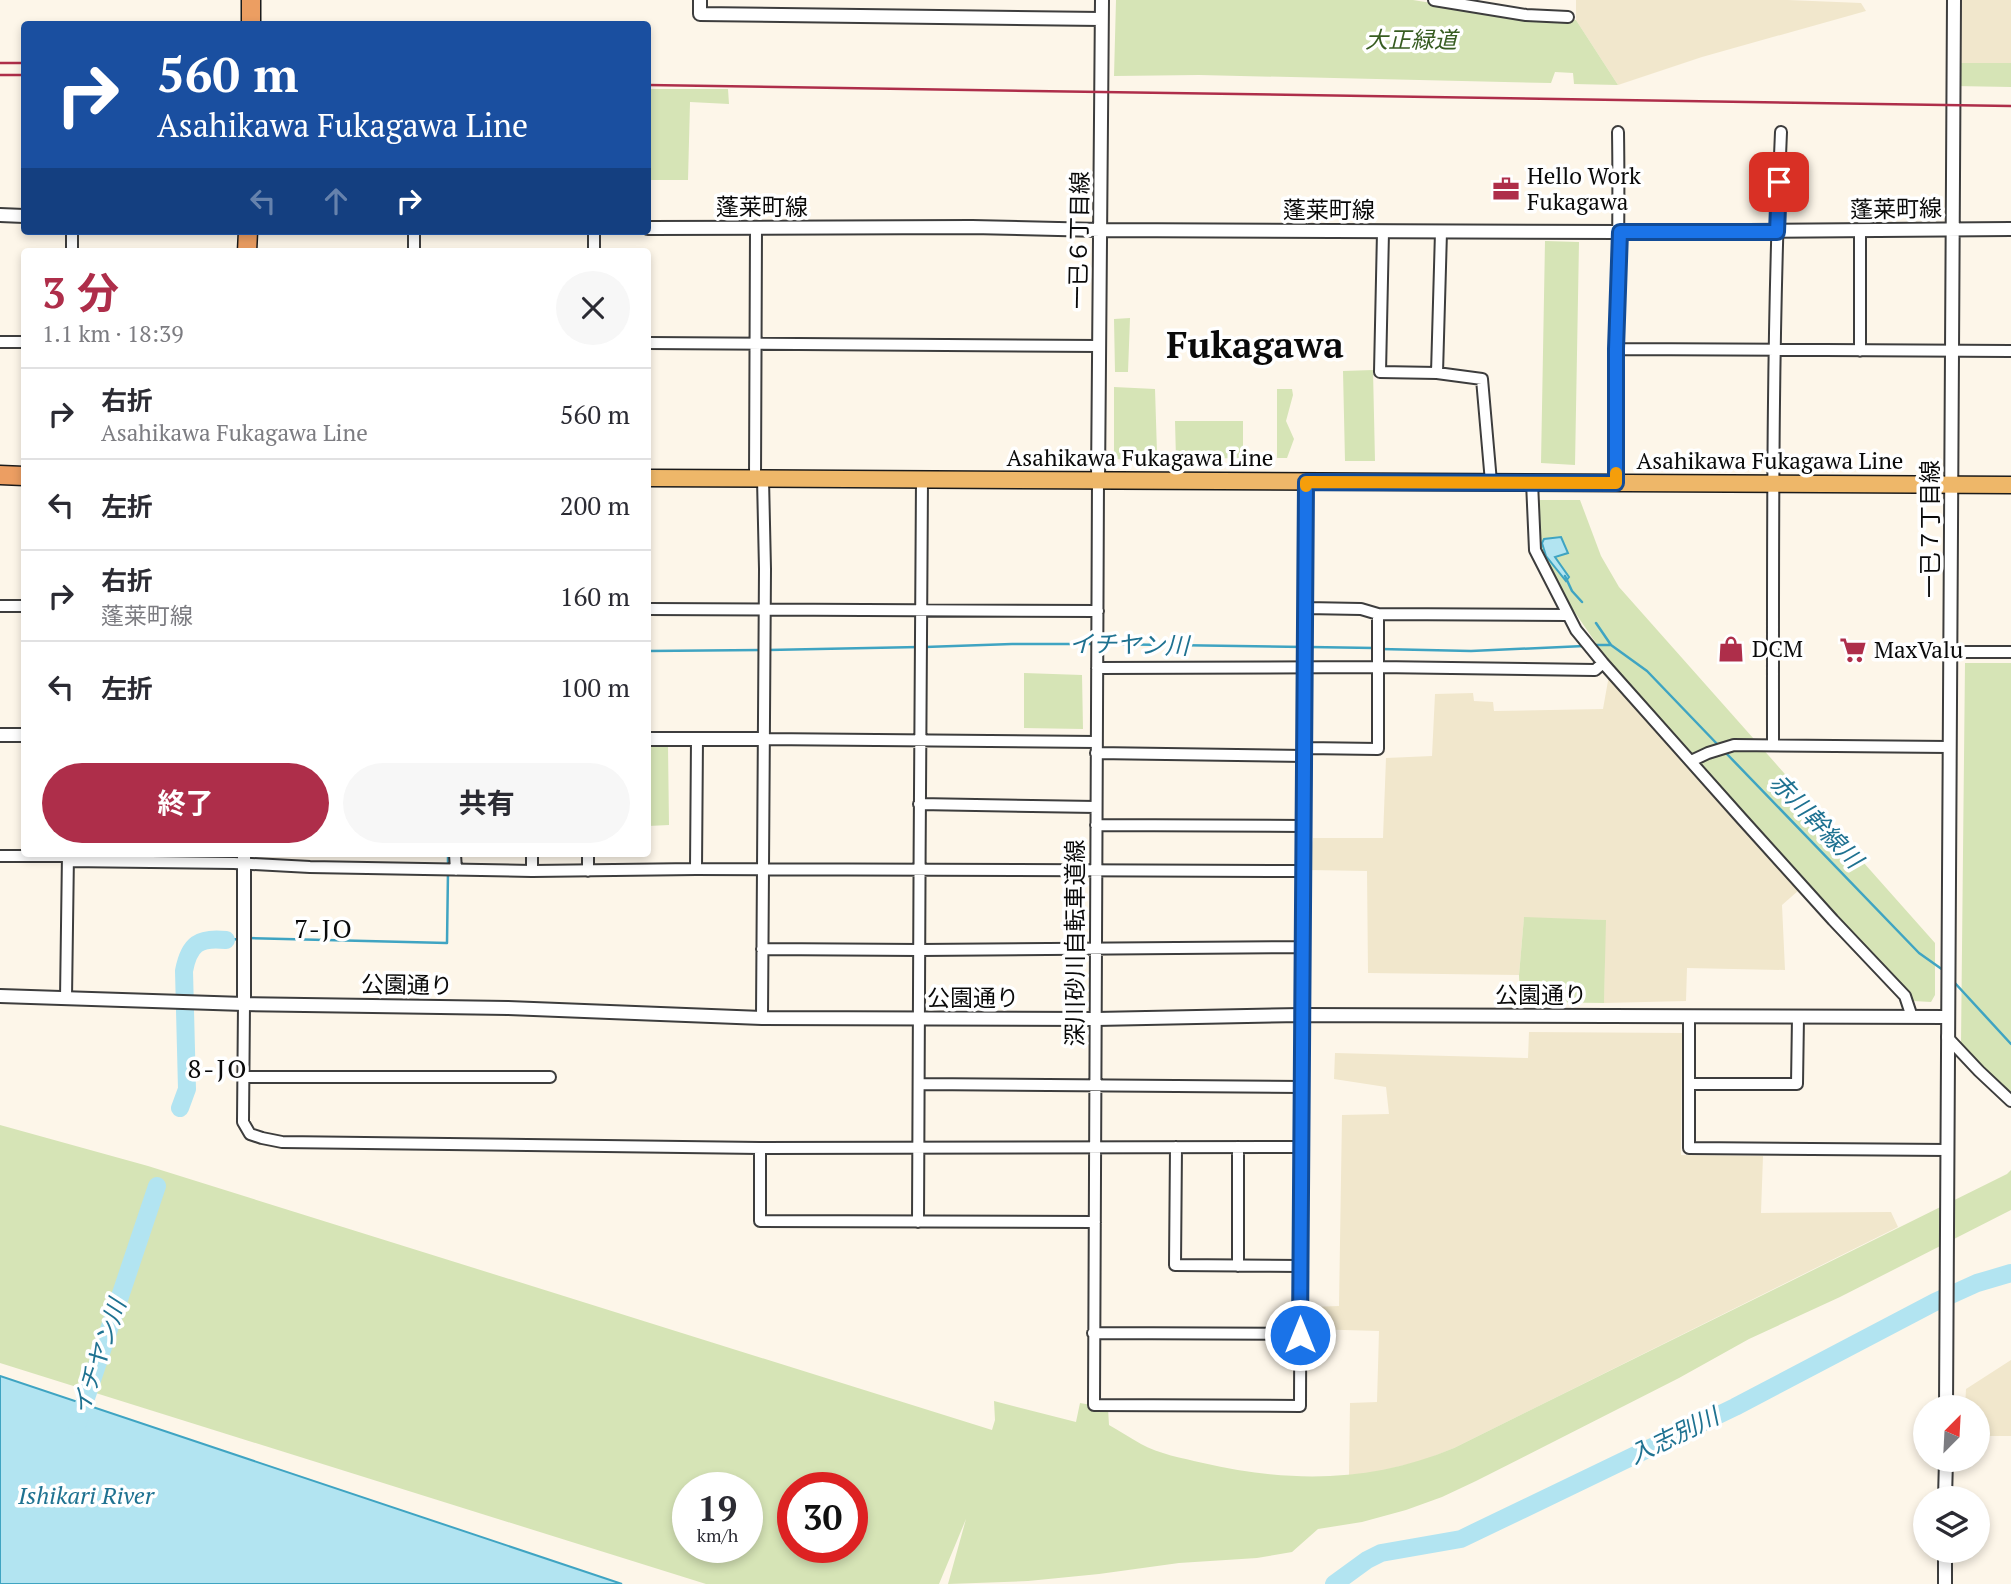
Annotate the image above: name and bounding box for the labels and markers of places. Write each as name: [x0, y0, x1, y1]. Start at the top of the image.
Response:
pin: [1749, 152, 1809, 212]
place label: Hello Work Fukagawa: [1527, 160, 1641, 217]
office icon: Hello Work Fukagawa: [1491, 174, 1521, 204]
place label: DCM: [1752, 633, 1803, 664]
shop icon: DCM: [1716, 634, 1746, 664]
place label: MaxValu: [1874, 634, 1963, 665]
supermarket icon: MaxValu: [1838, 635, 1868, 665]

